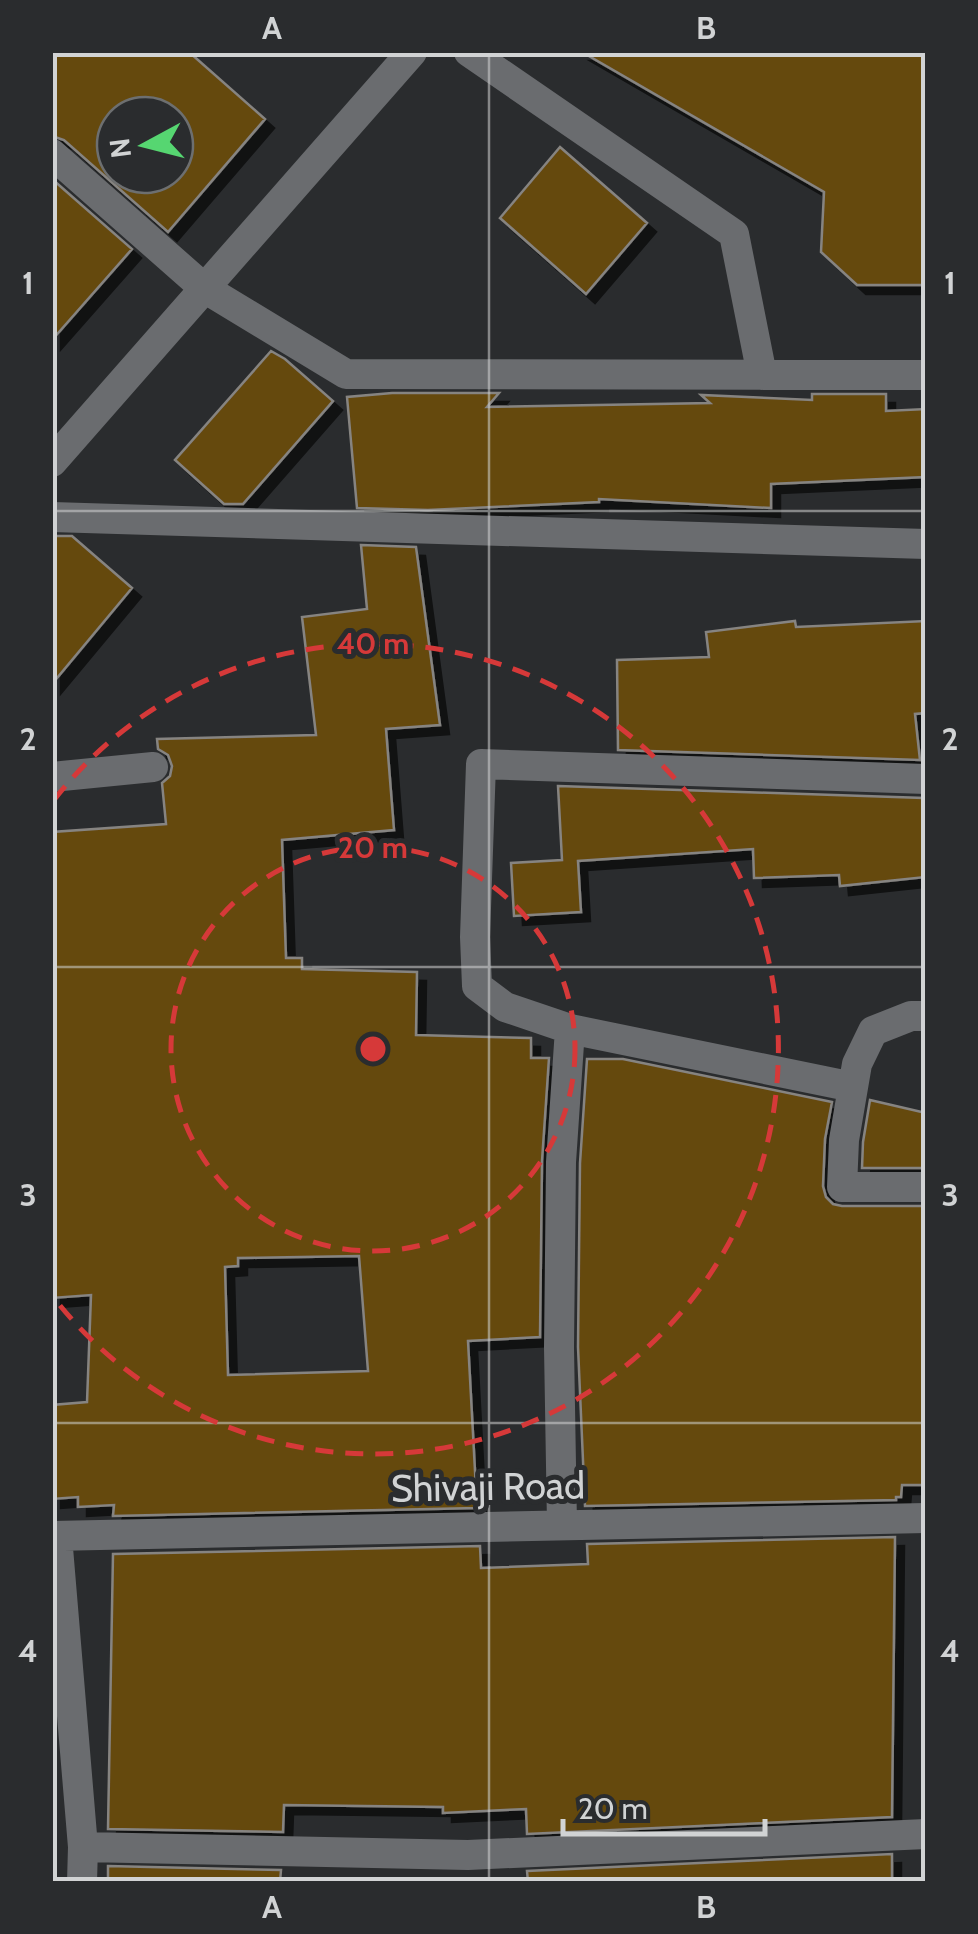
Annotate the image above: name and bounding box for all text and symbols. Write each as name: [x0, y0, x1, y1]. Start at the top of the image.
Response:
text: A: [262, 8, 282, 47]
text: B: [696, 8, 716, 47]
north arrow: [95, 95, 195, 195]
text: N: [102, 136, 138, 160]
text: 1: [22, 263, 34, 302]
text: 1: [944, 263, 956, 302]
text: 40 m: [337, 625, 409, 662]
text: 2: [20, 719, 36, 758]
text: 2: [942, 719, 958, 758]
text: 20 m: [338, 829, 408, 866]
centre of rings: [355, 1031, 391, 1067]
text: 3: [19, 1175, 37, 1214]
text: 3: [941, 1175, 959, 1214]
street label: Shivaji Road: [390, 1461, 586, 1512]
text: 4: [18, 1631, 38, 1670]
text: 4: [940, 1631, 960, 1670]
scale bar: [563, 1774, 766, 1836]
text: 20 m: [578, 1790, 648, 1827]
text: A: [262, 1887, 282, 1926]
text: B: [696, 1887, 716, 1926]

